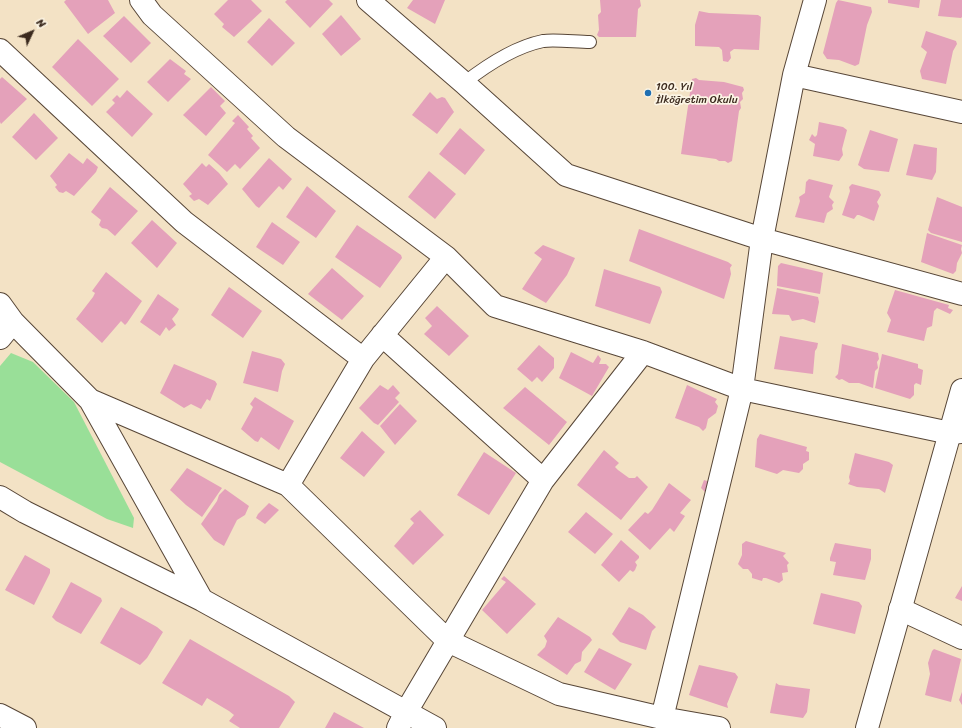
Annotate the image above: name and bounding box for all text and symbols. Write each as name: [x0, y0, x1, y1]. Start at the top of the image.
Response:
north arrow: [12, 12, 52, 52]
text: N: [32, 14, 50, 33]
place label: 100. Yıl İlköğretim Okulu: [656, 80, 738, 106]
marker: 100. Yıl İlköğretim Okulu: [643, 88, 653, 98]

